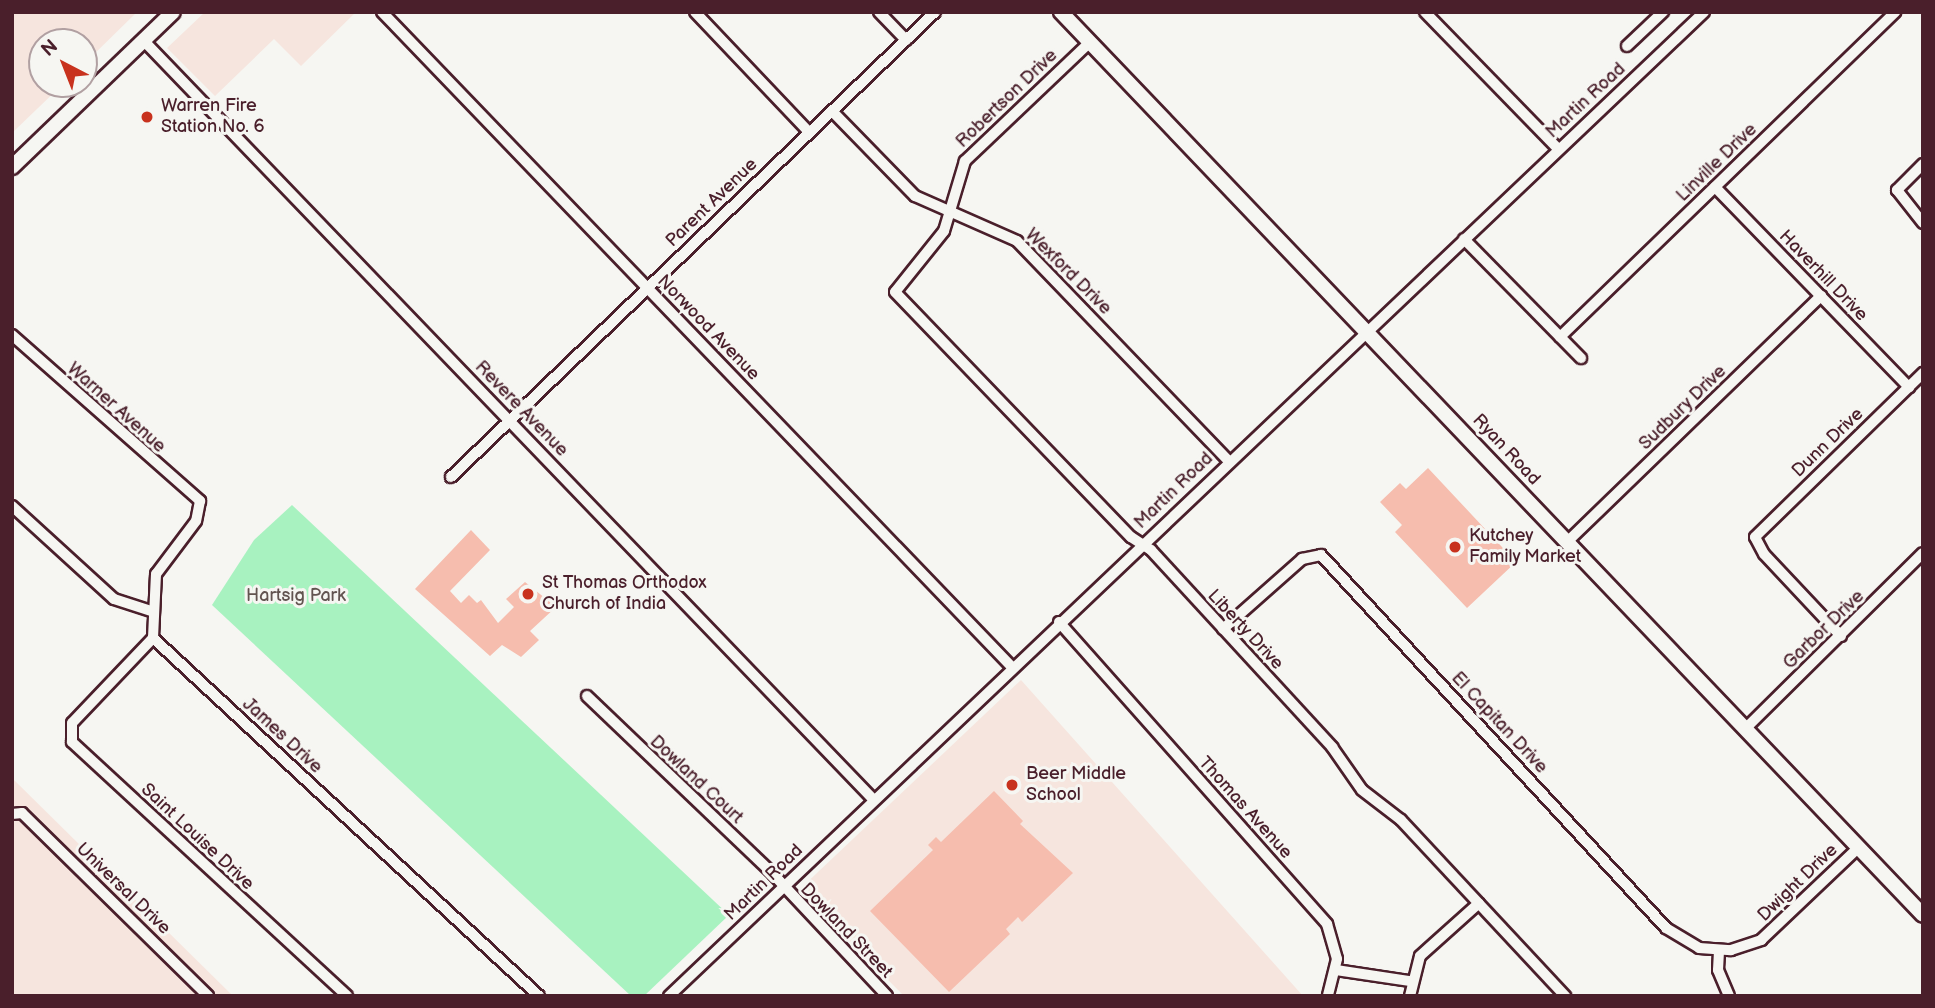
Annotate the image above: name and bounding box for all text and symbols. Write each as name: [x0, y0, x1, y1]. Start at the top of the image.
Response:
north arrow: [28, 28, 98, 98]
text: N: [37, 35, 63, 62]
street label: Robertson Drive: [952, 45, 1062, 153]
street label: Martin Road: [1542, 59, 1630, 143]
place label: Warren Fire Station No. 6: [161, 96, 265, 138]
marker: Warren Fire Station No. 6: [139, 109, 155, 125]
street label: Linville Drive: [1672, 119, 1762, 207]
street label: Parent Avenue: [662, 154, 762, 252]
street label: Wexford Drive: [1020, 224, 1116, 320]
street label: Haverhill Drive: [1774, 226, 1872, 326]
street label: Norwood Avenue: [652, 271, 764, 385]
street label: Revere Avenue: [470, 357, 572, 461]
street label: Warner Avenue: [62, 358, 170, 458]
street label: Sudbury Drive: [1635, 361, 1731, 455]
street label: Dunn Drive: [1788, 404, 1868, 482]
street label: Ryan Road: [1468, 410, 1544, 490]
street label: Martin Road: [1130, 448, 1218, 534]
place label: Kutchey Family Market: [1469, 526, 1582, 568]
marker: Kutchey Family Market: [1447, 539, 1463, 555]
place label: St Thomas Orthodox Church of India: [542, 573, 707, 616]
park label: Hartsig Park: [246, 585, 346, 607]
street label: Liberty Drive: [1202, 585, 1288, 675]
marker: St Thomas Orthodox Church of India: [520, 586, 536, 602]
street label: Garbor Drive: [1779, 586, 1869, 674]
street label: El Capitan Drive: [1446, 668, 1552, 778]
street label: James Drive: [238, 694, 326, 778]
street label: Dowland Court: [645, 731, 747, 829]
street label: Thomas Avenue: [1194, 753, 1296, 863]
place label: Beer Middle School: [1026, 764, 1126, 806]
marker: Beer Middle School: [1004, 777, 1020, 793]
street label: Saint Louise Drive: [136, 779, 258, 895]
street label: Universal Drive: [71, 839, 175, 939]
street label: Martin Road: [720, 840, 808, 926]
street label: Dwight Drive: [1754, 840, 1842, 926]
street label: Dowland Street: [795, 879, 897, 983]

